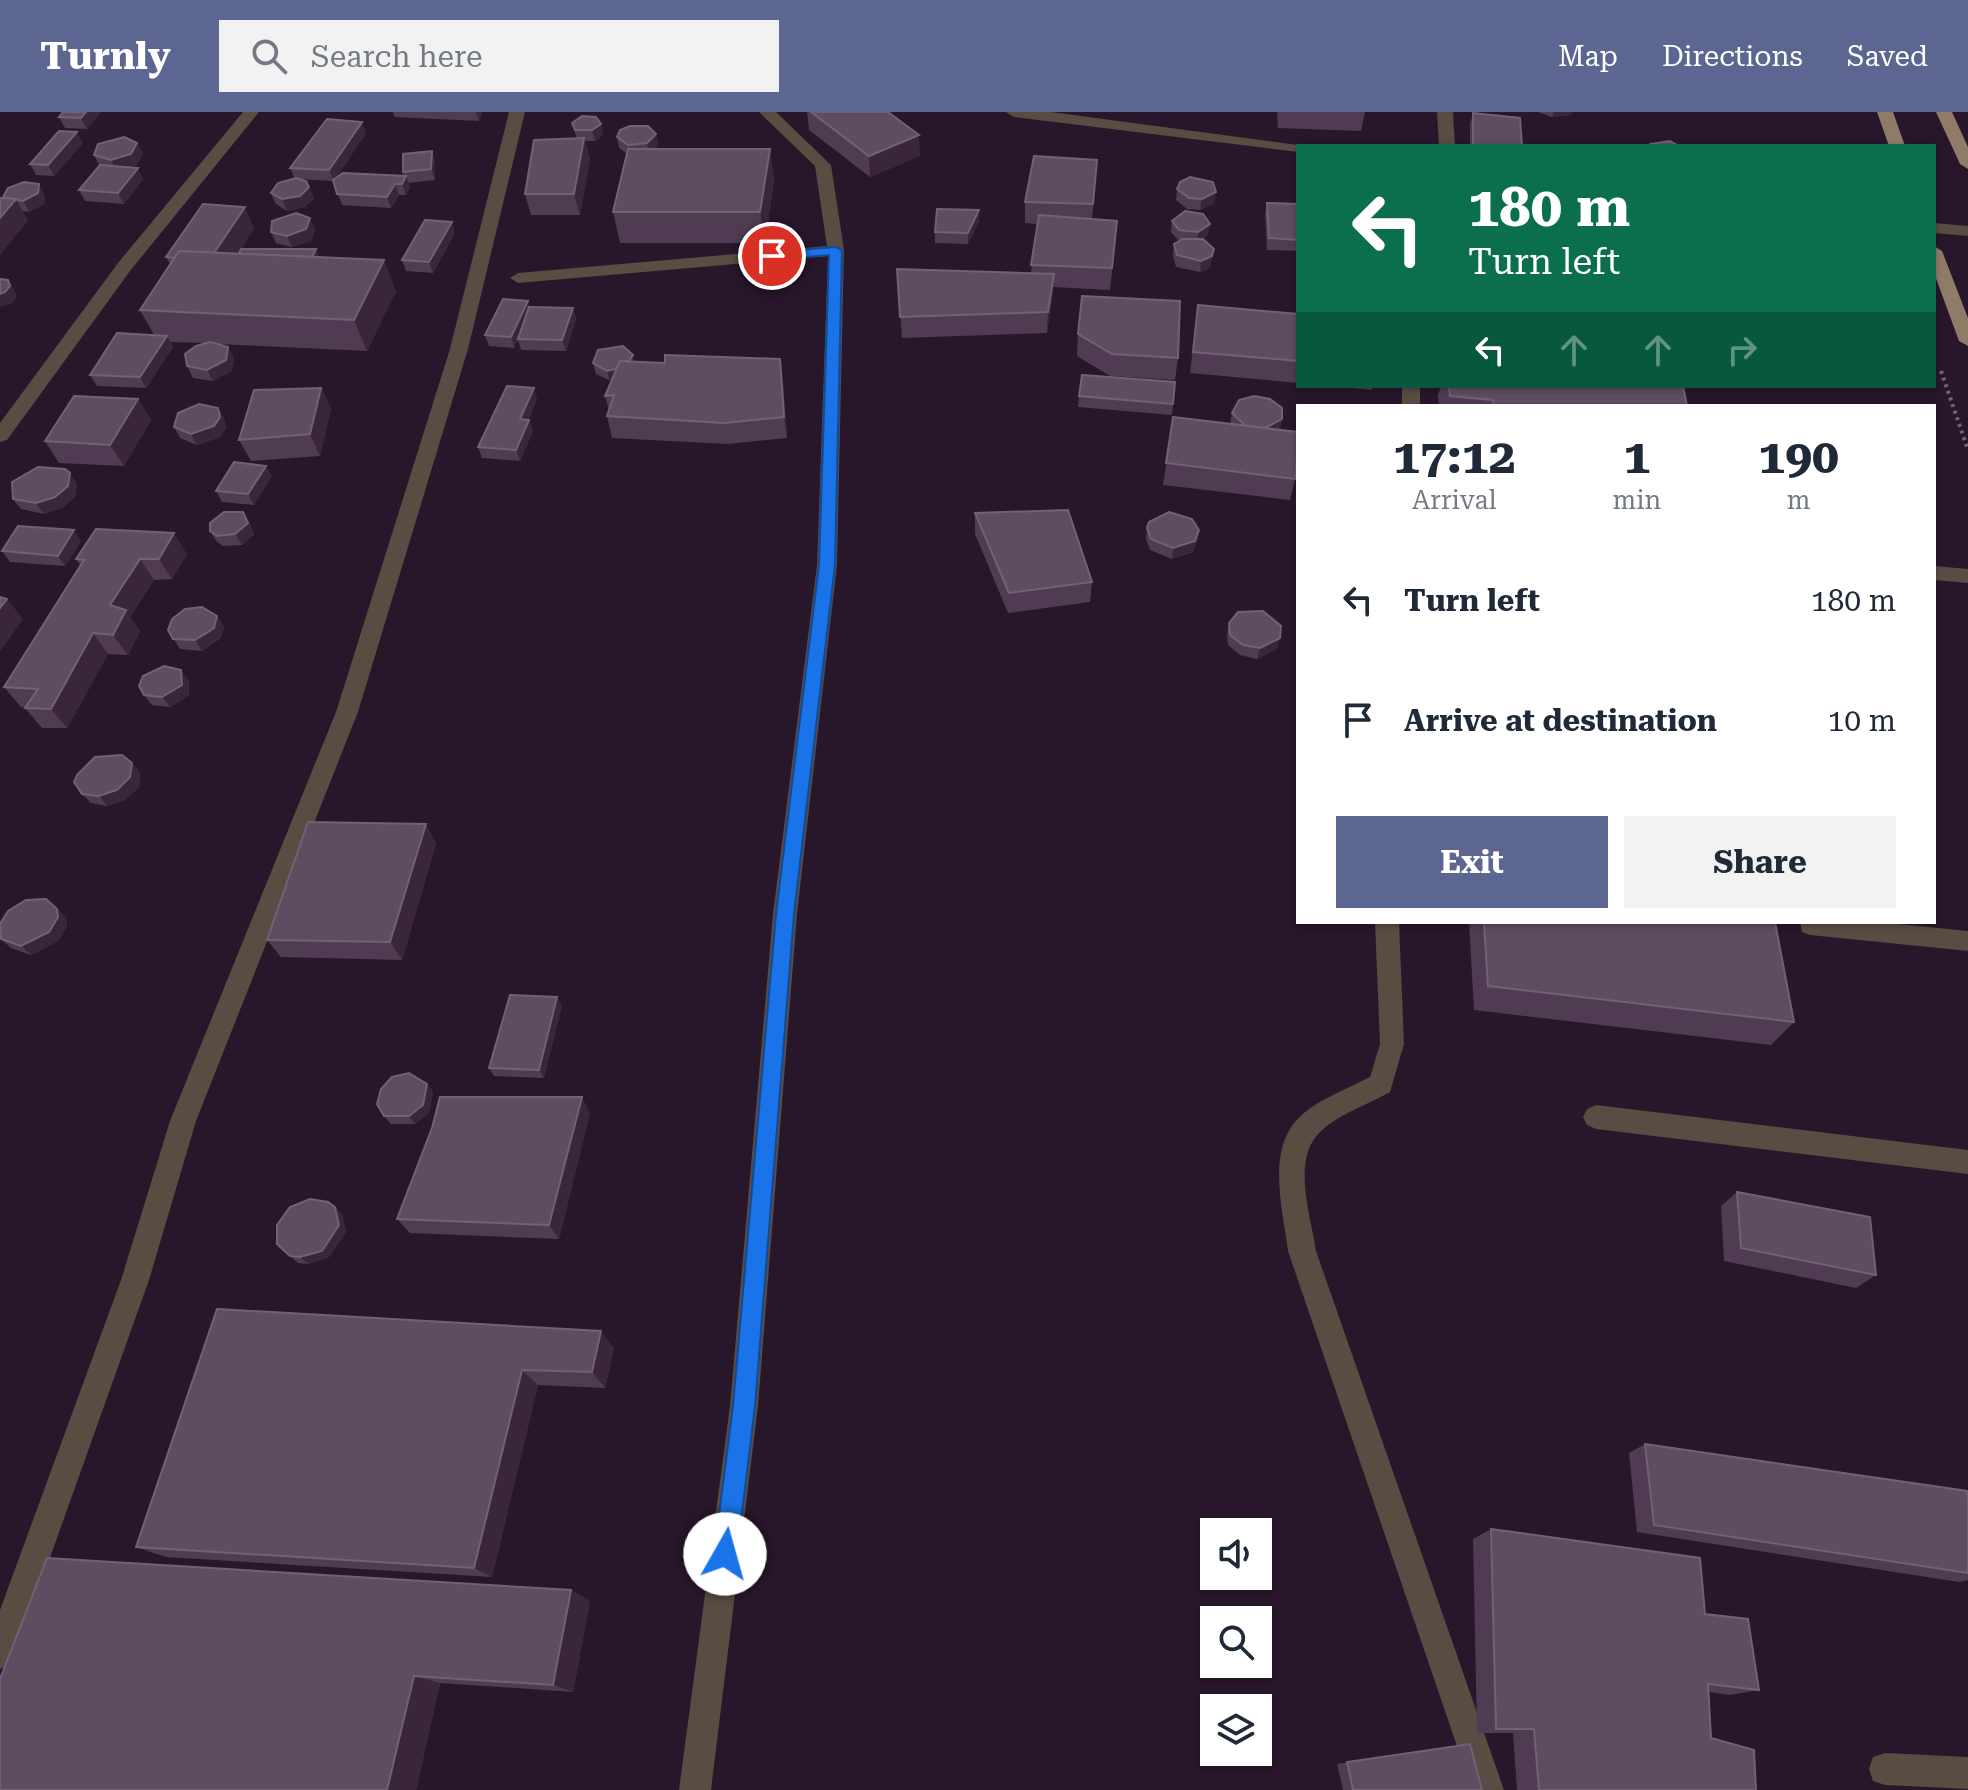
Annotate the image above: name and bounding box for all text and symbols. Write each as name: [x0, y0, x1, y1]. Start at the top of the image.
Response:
search box: [219, 20, 779, 92]
text: Turnly: [40, 34, 171, 78]
icon: search: [247, 34, 291, 78]
text: Search here: [311, 39, 483, 74]
text: Map: [1558, 40, 1618, 73]
text: Directions: [1662, 40, 1803, 73]
text: Saved: [1847, 40, 1928, 73]
text: 180 m: [1468, 174, 1630, 240]
icon: left: [1336, 176, 1440, 280]
pin: [738, 222, 806, 290]
icon: arrive: [750, 234, 794, 278]
text: Turn left: [1468, 241, 1620, 283]
icon: left: [1468, 328, 1512, 372]
icon: ahead: [1552, 328, 1596, 372]
icon: ahead: [1636, 328, 1680, 372]
icon: right: [1720, 328, 1764, 372]
text: 17:12: [1393, 429, 1516, 485]
text: 1: [1623, 429, 1650, 485]
text: 190: [1758, 429, 1839, 485]
text: Arrival: [1412, 485, 1497, 515]
text: min: [1613, 485, 1661, 515]
text: m: [1787, 485, 1811, 515]
icon: left: [1336, 578, 1380, 622]
text: Turn left: [1404, 583, 1540, 618]
text: 180 m: [1811, 583, 1896, 618]
icon: arrive: [1336, 698, 1380, 742]
text: Arrive at destination: [1404, 703, 1717, 738]
text: 10 m: [1827, 703, 1896, 738]
button: Exit: [1336, 816, 1608, 908]
button: Share: [1624, 816, 1896, 908]
position arrow: [683, 1512, 767, 1596]
map controls: [1200, 1518, 1272, 1766]
button: sound: [1200, 1518, 1272, 1590]
button: search: [1200, 1606, 1272, 1678]
button: layers: [1200, 1694, 1272, 1766]

